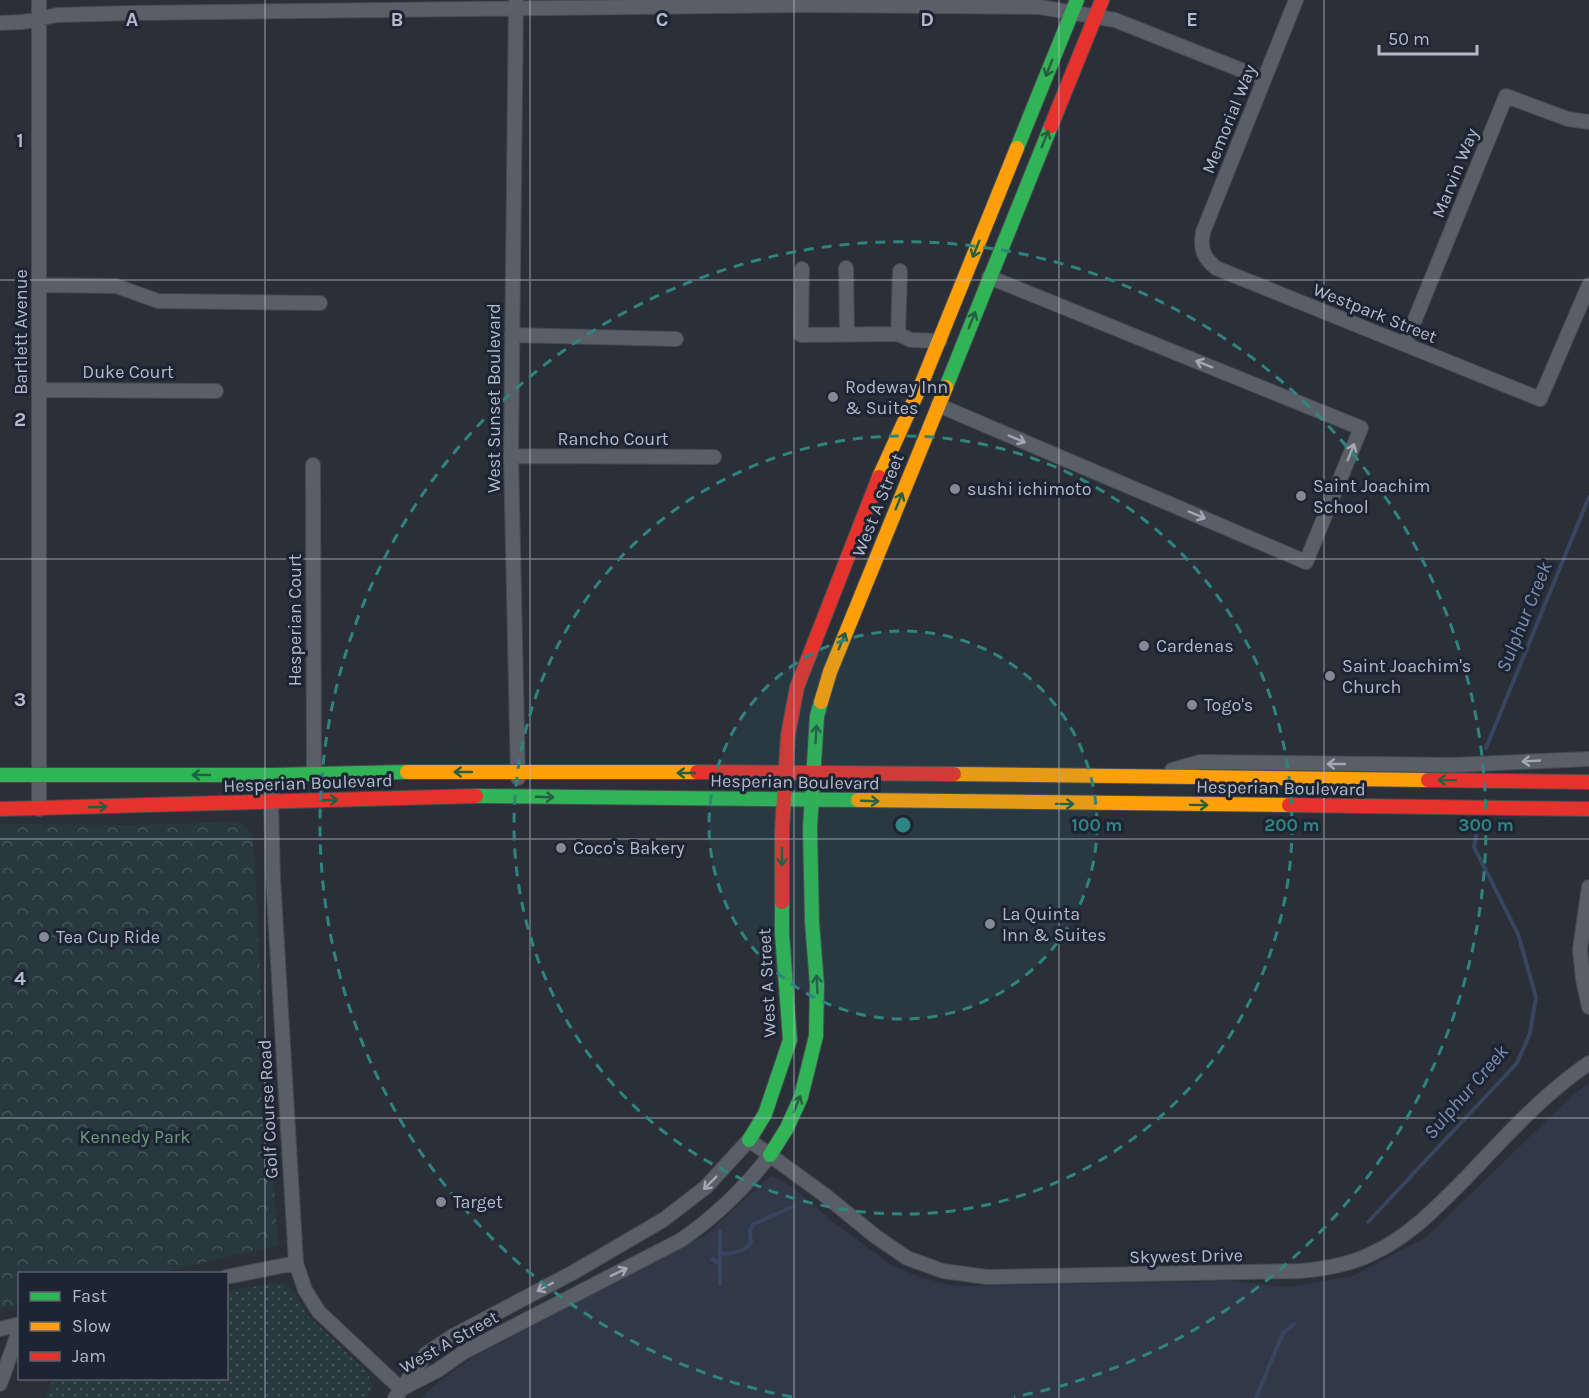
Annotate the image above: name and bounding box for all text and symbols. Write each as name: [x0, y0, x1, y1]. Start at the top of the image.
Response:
text: A: [126, 8, 139, 31]
text: B: [391, 8, 403, 31]
text: C: [656, 8, 668, 31]
text: D: [920, 8, 934, 31]
text: E: [1186, 8, 1198, 31]
scale bar: [1379, 18, 1476, 56]
text: 50 m: [1388, 28, 1430, 50]
one-way arrow: [1043, 58, 1054, 76]
street label: Memorial Way: [1197, 61, 1261, 177]
street label: Marvin Way: [1427, 124, 1483, 221]
text: 1: [16, 129, 24, 152]
one-way arrow: [1040, 131, 1051, 149]
one-way arrow: [970, 239, 981, 257]
street label: Bartlett Avenue: [10, 269, 32, 395]
street label: Westpark Street: [1310, 278, 1440, 348]
street label: West Sunset Boulevard: [483, 303, 505, 493]
one-way arrow: [967, 311, 978, 330]
one-way arrow: [1195, 358, 1214, 369]
street label: Duke Court: [82, 361, 174, 383]
place label: Rodeway Inn & Suites: [845, 376, 948, 419]
marker: Rodeway Inn & Suites: [826, 390, 840, 404]
text: 2: [14, 408, 26, 431]
street label: Rancho Court: [557, 428, 669, 450]
one-way arrow: [1008, 434, 1026, 445]
one-way arrow: [1346, 443, 1357, 461]
street label: West A Street: [847, 450, 909, 560]
place label: Saint Joachim School: [1313, 475, 1430, 518]
place label: sushi ichimoto: [967, 478, 1091, 500]
marker: sushi ichimoto: [948, 482, 962, 496]
marker: Saint Joachim School: [1294, 489, 1308, 503]
one-way arrow: [894, 492, 905, 511]
one-way arrow: [1187, 510, 1206, 521]
street label: Hesperian Court: [284, 554, 306, 686]
water label: Sulphur Creek: [1491, 558, 1557, 676]
one-way arrow: [837, 632, 848, 651]
place label: Cardenas: [1156, 635, 1234, 657]
marker: Cardenas: [1137, 639, 1151, 653]
place label: Saint Joachim's Church: [1342, 655, 1471, 698]
marker: Saint Joachim's Church: [1323, 669, 1337, 683]
text: 3: [14, 688, 26, 711]
place label: Togo's: [1204, 694, 1253, 716]
marker: Togo's: [1185, 698, 1199, 712]
one-way arrow: [810, 724, 821, 744]
one-way arrow: [1521, 756, 1541, 767]
one-way arrow: [1326, 758, 1346, 770]
one-way arrow: [454, 766, 474, 778]
one-way arrow: [676, 767, 696, 779]
one-way arrow: [191, 769, 211, 781]
street label: Hesperian Boulevard: [223, 769, 393, 797]
street label: Hesperian Boulevard: [710, 770, 880, 794]
one-way arrow: [1437, 774, 1457, 786]
street label: Hesperian Boulevard: [1196, 776, 1366, 800]
one-way arrow: [535, 791, 555, 803]
one-way arrow: [319, 795, 339, 806]
one-way arrow: [860, 795, 880, 807]
one-way arrow: [1055, 798, 1075, 810]
one-way arrow: [1189, 799, 1209, 811]
one-way arrow: [87, 801, 107, 813]
text: 100 m: [1072, 814, 1122, 836]
text: 200 m: [1264, 814, 1320, 836]
text: 300 m: [1458, 814, 1514, 836]
centre of rings: [893, 815, 913, 835]
place label: Coco's Bakery: [573, 837, 685, 859]
marker: Coco's Bakery: [554, 841, 568, 855]
one-way arrow: [776, 847, 788, 867]
place label: La Quinta Inn & Suites: [1002, 903, 1106, 946]
marker: La Quinta Inn & Suites: [983, 917, 997, 931]
place label: Tea Cup Ride: [56, 926, 160, 948]
street label: West A Street: [753, 928, 781, 1038]
marker: Tea Cup Ride: [37, 930, 51, 944]
text: 4: [14, 967, 26, 990]
one-way arrow: [811, 974, 822, 994]
street label: Golf Course Road: [253, 1039, 283, 1179]
water label: Sulphur Creek: [1419, 1040, 1514, 1144]
one-way arrow: [792, 1095, 803, 1113]
park label: Kennedy Park: [80, 1126, 191, 1148]
one-way arrow: [702, 1176, 717, 1191]
place label: Target: [453, 1191, 503, 1213]
marker: Target: [434, 1195, 448, 1209]
street label: Skywest Drive: [1129, 1244, 1243, 1268]
one-way arrow: [610, 1266, 628, 1278]
legend: [18, 1272, 228, 1380]
one-way arrow: [537, 1282, 555, 1293]
text: Fast: [72, 1285, 107, 1307]
street label: West A Street: [396, 1306, 502, 1378]
text: Slow: [72, 1315, 111, 1337]
text: Jam: [72, 1345, 106, 1367]

